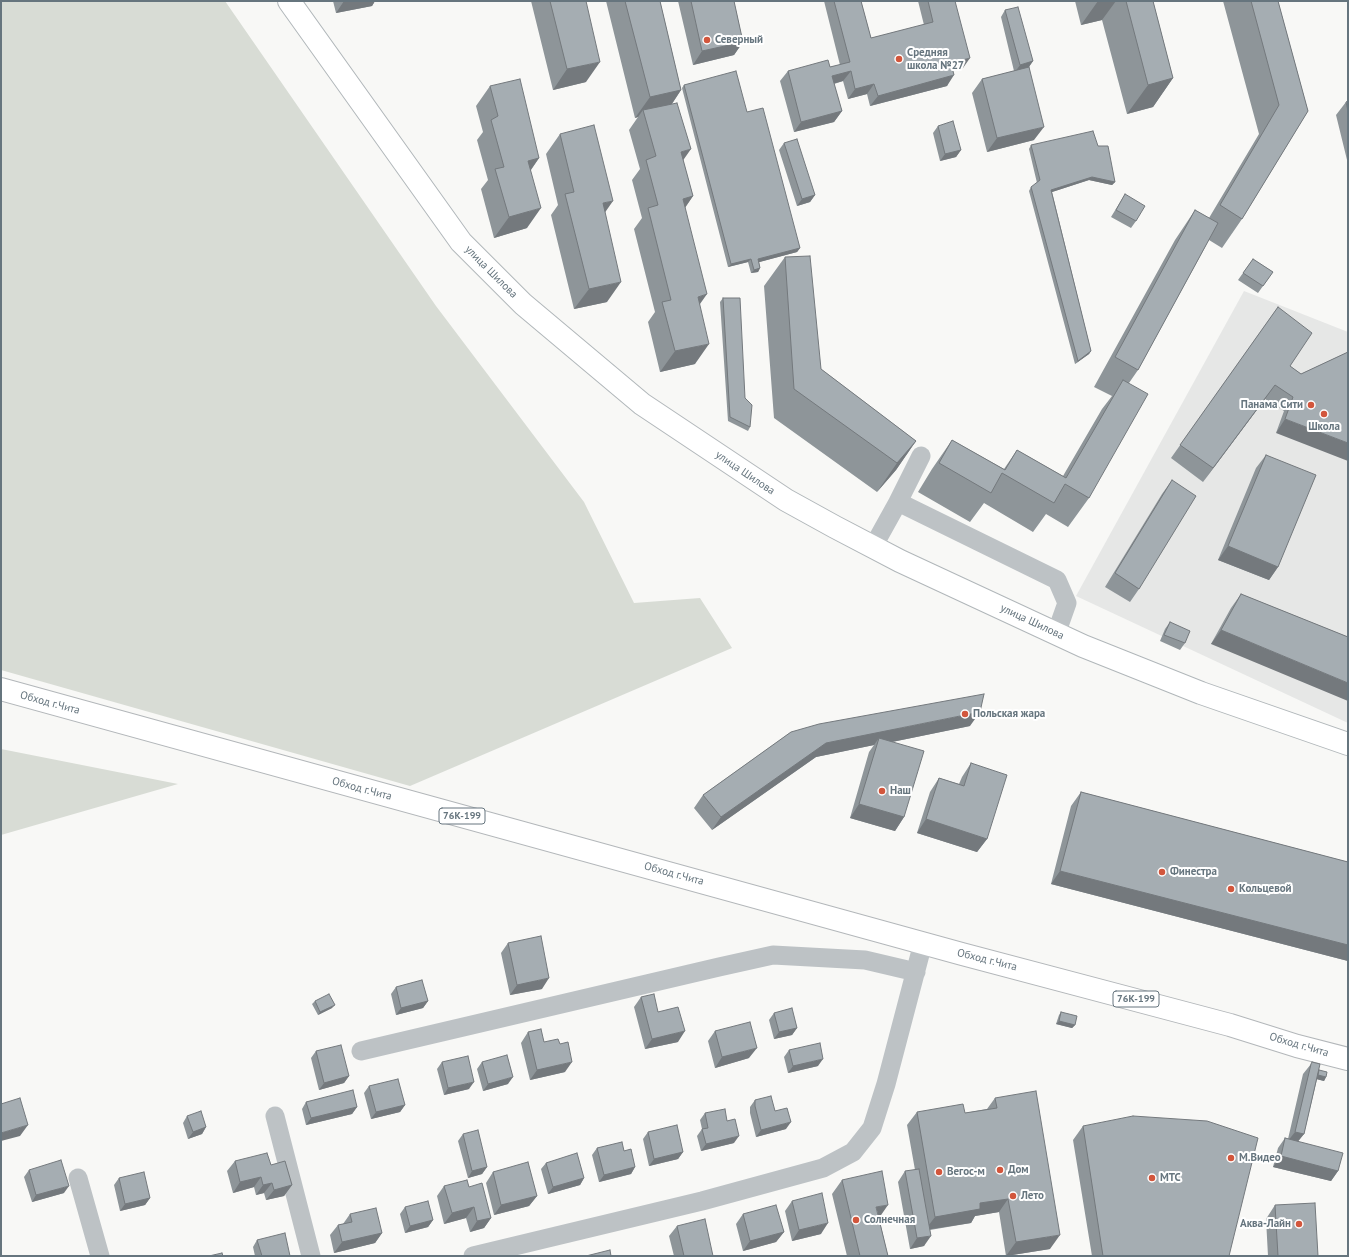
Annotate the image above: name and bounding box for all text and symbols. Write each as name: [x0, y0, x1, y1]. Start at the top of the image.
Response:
place label: Северный: [715, 33, 763, 47]
marker: Северный: [702, 35, 712, 45]
place label: Средняя школа №27: [907, 46, 964, 72]
marker: Средняя школа №27: [894, 54, 904, 64]
street label: улица Шилова: [462, 243, 520, 301]
place label: Панама Сити: [1241, 398, 1303, 412]
marker: Панама Сити: [1306, 400, 1316, 410]
marker: Школа: [1319, 409, 1329, 419]
place label: Школа: [1308, 420, 1340, 434]
street label: улица Шилова: [713, 448, 777, 498]
street label: улица Шилова: [998, 601, 1066, 643]
street label: Обход г.Чита: [19, 689, 81, 717]
place label: Польская жара: [973, 707, 1045, 721]
marker: Польская жара: [960, 709, 970, 719]
street label: Обход г.Чита: [331, 775, 393, 803]
place label: Наш: [890, 784, 911, 798]
marker: Наш: [877, 786, 887, 796]
road number: 76К-199: [439, 808, 485, 824]
street label: Обход г.Чита: [643, 860, 705, 888]
place label: Финестра: [1170, 865, 1217, 879]
marker: Финестра: [1157, 867, 1167, 877]
place label: Кольцевой: [1239, 882, 1292, 896]
marker: Кольцевой: [1226, 884, 1236, 894]
street label: Обход г.Чита: [956, 946, 1018, 974]
road number: 76К-199: [1113, 991, 1159, 1007]
street label: Обход г.Чита: [1268, 1030, 1330, 1060]
place label: М.Видео: [1239, 1151, 1281, 1165]
marker: М.Видео: [1226, 1153, 1236, 1163]
place label: Дом: [1008, 1163, 1029, 1177]
place label: Вегос-м: [947, 1165, 985, 1179]
marker: Дом: [995, 1165, 1005, 1175]
marker: Вегос-м: [934, 1167, 944, 1177]
place label: МТС: [1160, 1171, 1181, 1185]
marker: МТС: [1147, 1173, 1157, 1183]
place label: Лето: [1021, 1189, 1044, 1203]
marker: Лето: [1008, 1191, 1018, 1201]
place label: Солнечная: [864, 1213, 915, 1227]
marker: Солнечная: [851, 1215, 861, 1225]
place label: Аква-Лайн: [1240, 1217, 1291, 1231]
marker: Аква-Лайн: [1294, 1219, 1304, 1229]

